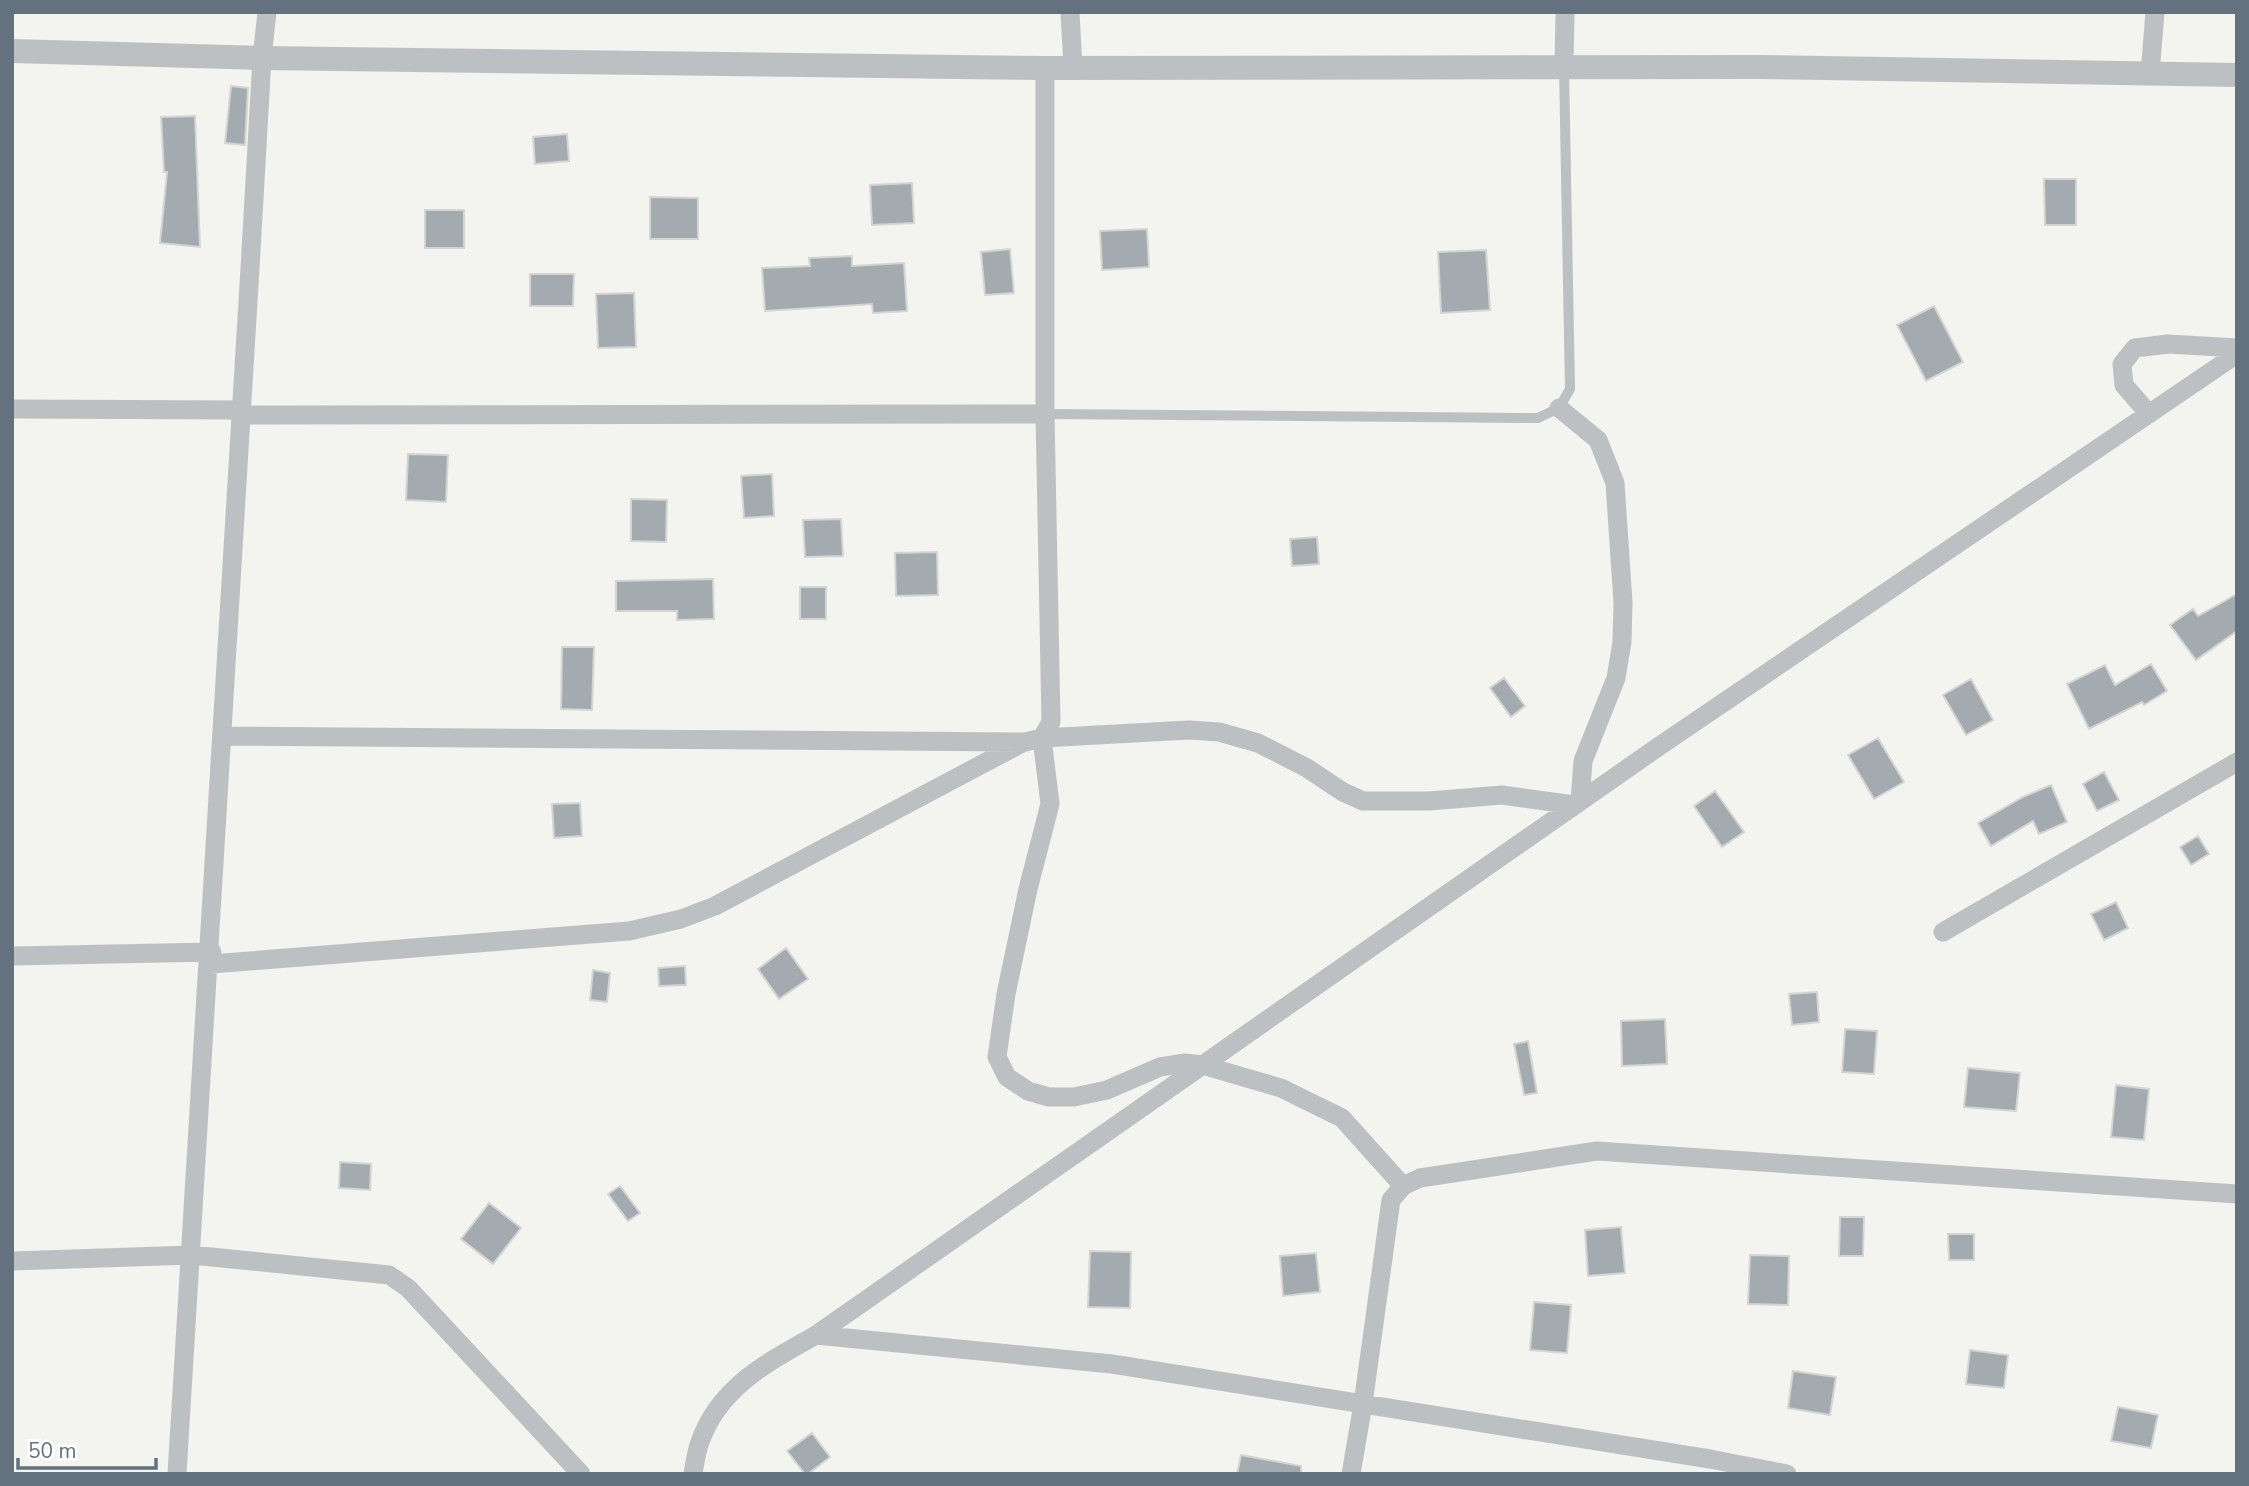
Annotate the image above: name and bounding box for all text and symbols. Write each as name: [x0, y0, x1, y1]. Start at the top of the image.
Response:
scale bar: [18, 1426, 156, 1470]
text: 50 m: [28, 1437, 77, 1465]

